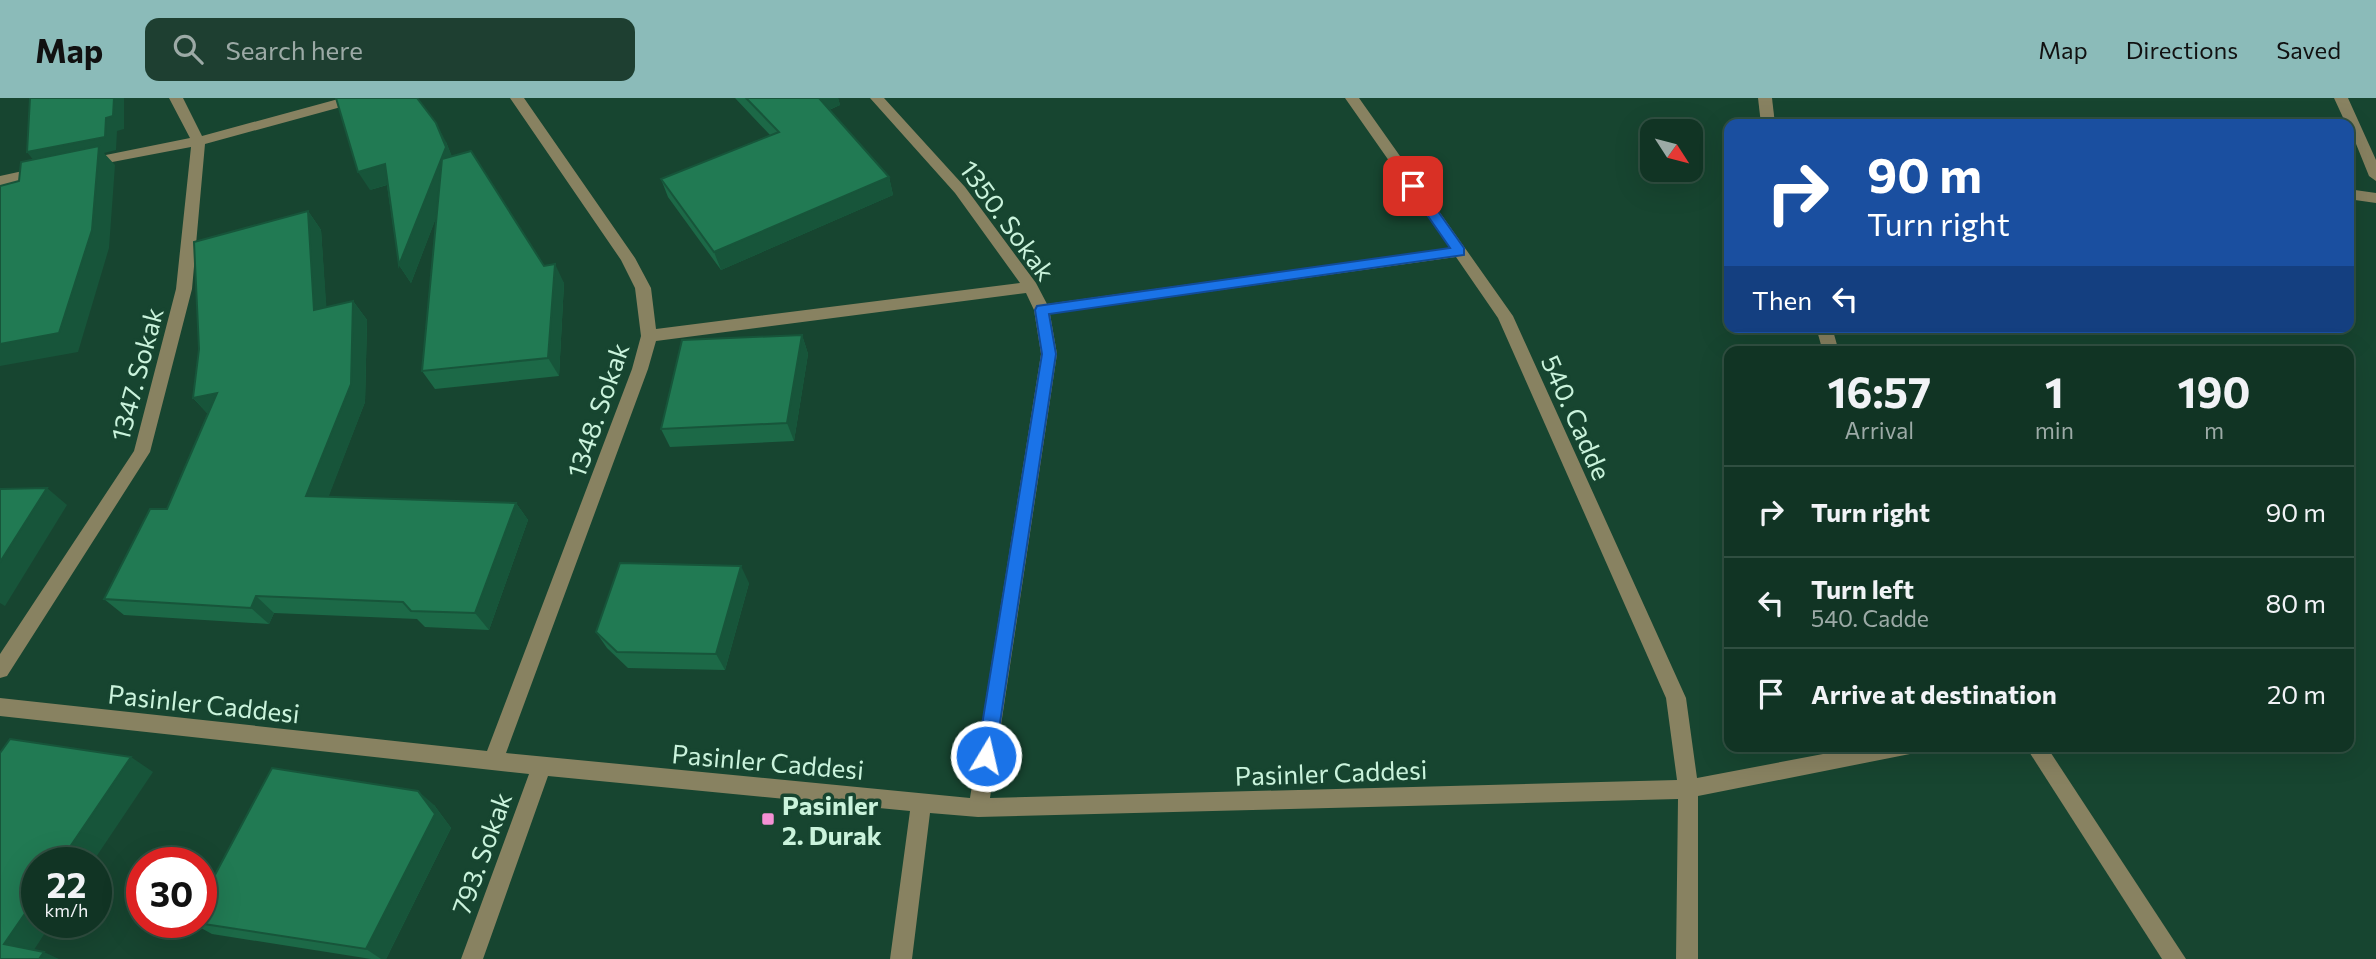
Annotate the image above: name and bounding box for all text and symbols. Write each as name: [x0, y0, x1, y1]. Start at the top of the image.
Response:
search box: [145, 18, 635, 81]
text: Map: [35, 29, 103, 70]
icon: search: [169, 30, 207, 68]
text: Search here: [225, 34, 363, 65]
text: Map: [2038, 35, 2088, 64]
text: Directions: [2126, 35, 2238, 64]
text: Saved: [2276, 35, 2341, 64]
north arrow: [1640, 119, 1703, 182]
map controls: [1640, 119, 1703, 182]
text: 90 m: [1867, 143, 1982, 203]
icon: right: [1752, 147, 1843, 238]
street label: 1350. Sokak: [954, 154, 1062, 286]
pin: [1383, 156, 1443, 216]
icon: arrive: [1394, 167, 1432, 205]
text: Turn right: [1867, 203, 2010, 243]
icon: left: [1826, 280, 1864, 318]
text: Then: [1752, 284, 1812, 315]
street label: 1347. Sokak: [103, 304, 169, 444]
street label: 1348. Sokak: [559, 339, 635, 481]
street label: 540. Cadde: [1536, 350, 1618, 484]
text: 16:57: [1828, 365, 1931, 417]
text: 1: [2045, 365, 2064, 417]
text: 190: [2178, 365, 2250, 417]
text: Arrival: [1845, 416, 1914, 444]
text: min: [2035, 416, 2074, 444]
text: m: [2204, 416, 2224, 444]
icon: right: [1752, 493, 1790, 531]
text: Turn right: [1811, 496, 1930, 527]
text: 90 m: [2266, 496, 2326, 527]
text: Turn left: [1811, 573, 1914, 604]
icon: left: [1752, 584, 1790, 622]
text: 80 m: [2266, 587, 2326, 618]
text: 540. Cadde: [1811, 604, 1929, 632]
icon: arrive: [1752, 675, 1790, 713]
street label: Pasinler Caddesi: [107, 678, 301, 728]
text: Arrive at destination: [1811, 678, 2057, 709]
text: 20 m: [2267, 678, 2326, 709]
position arrow: [949, 719, 1023, 793]
street label: Pasinler Caddesi: [671, 737, 865, 785]
street label: Pasinler Caddesi: [1234, 753, 1428, 791]
street label: 793. Sokak: [445, 788, 517, 918]
place label: Pasinler 2. Durak: [782, 789, 882, 850]
marker: Pasinler 2. Durak: [760, 811, 776, 827]
speed limit sign: 30: [126, 847, 217, 938]
text: 22: [47, 862, 86, 905]
text: km/h: [45, 899, 88, 921]

